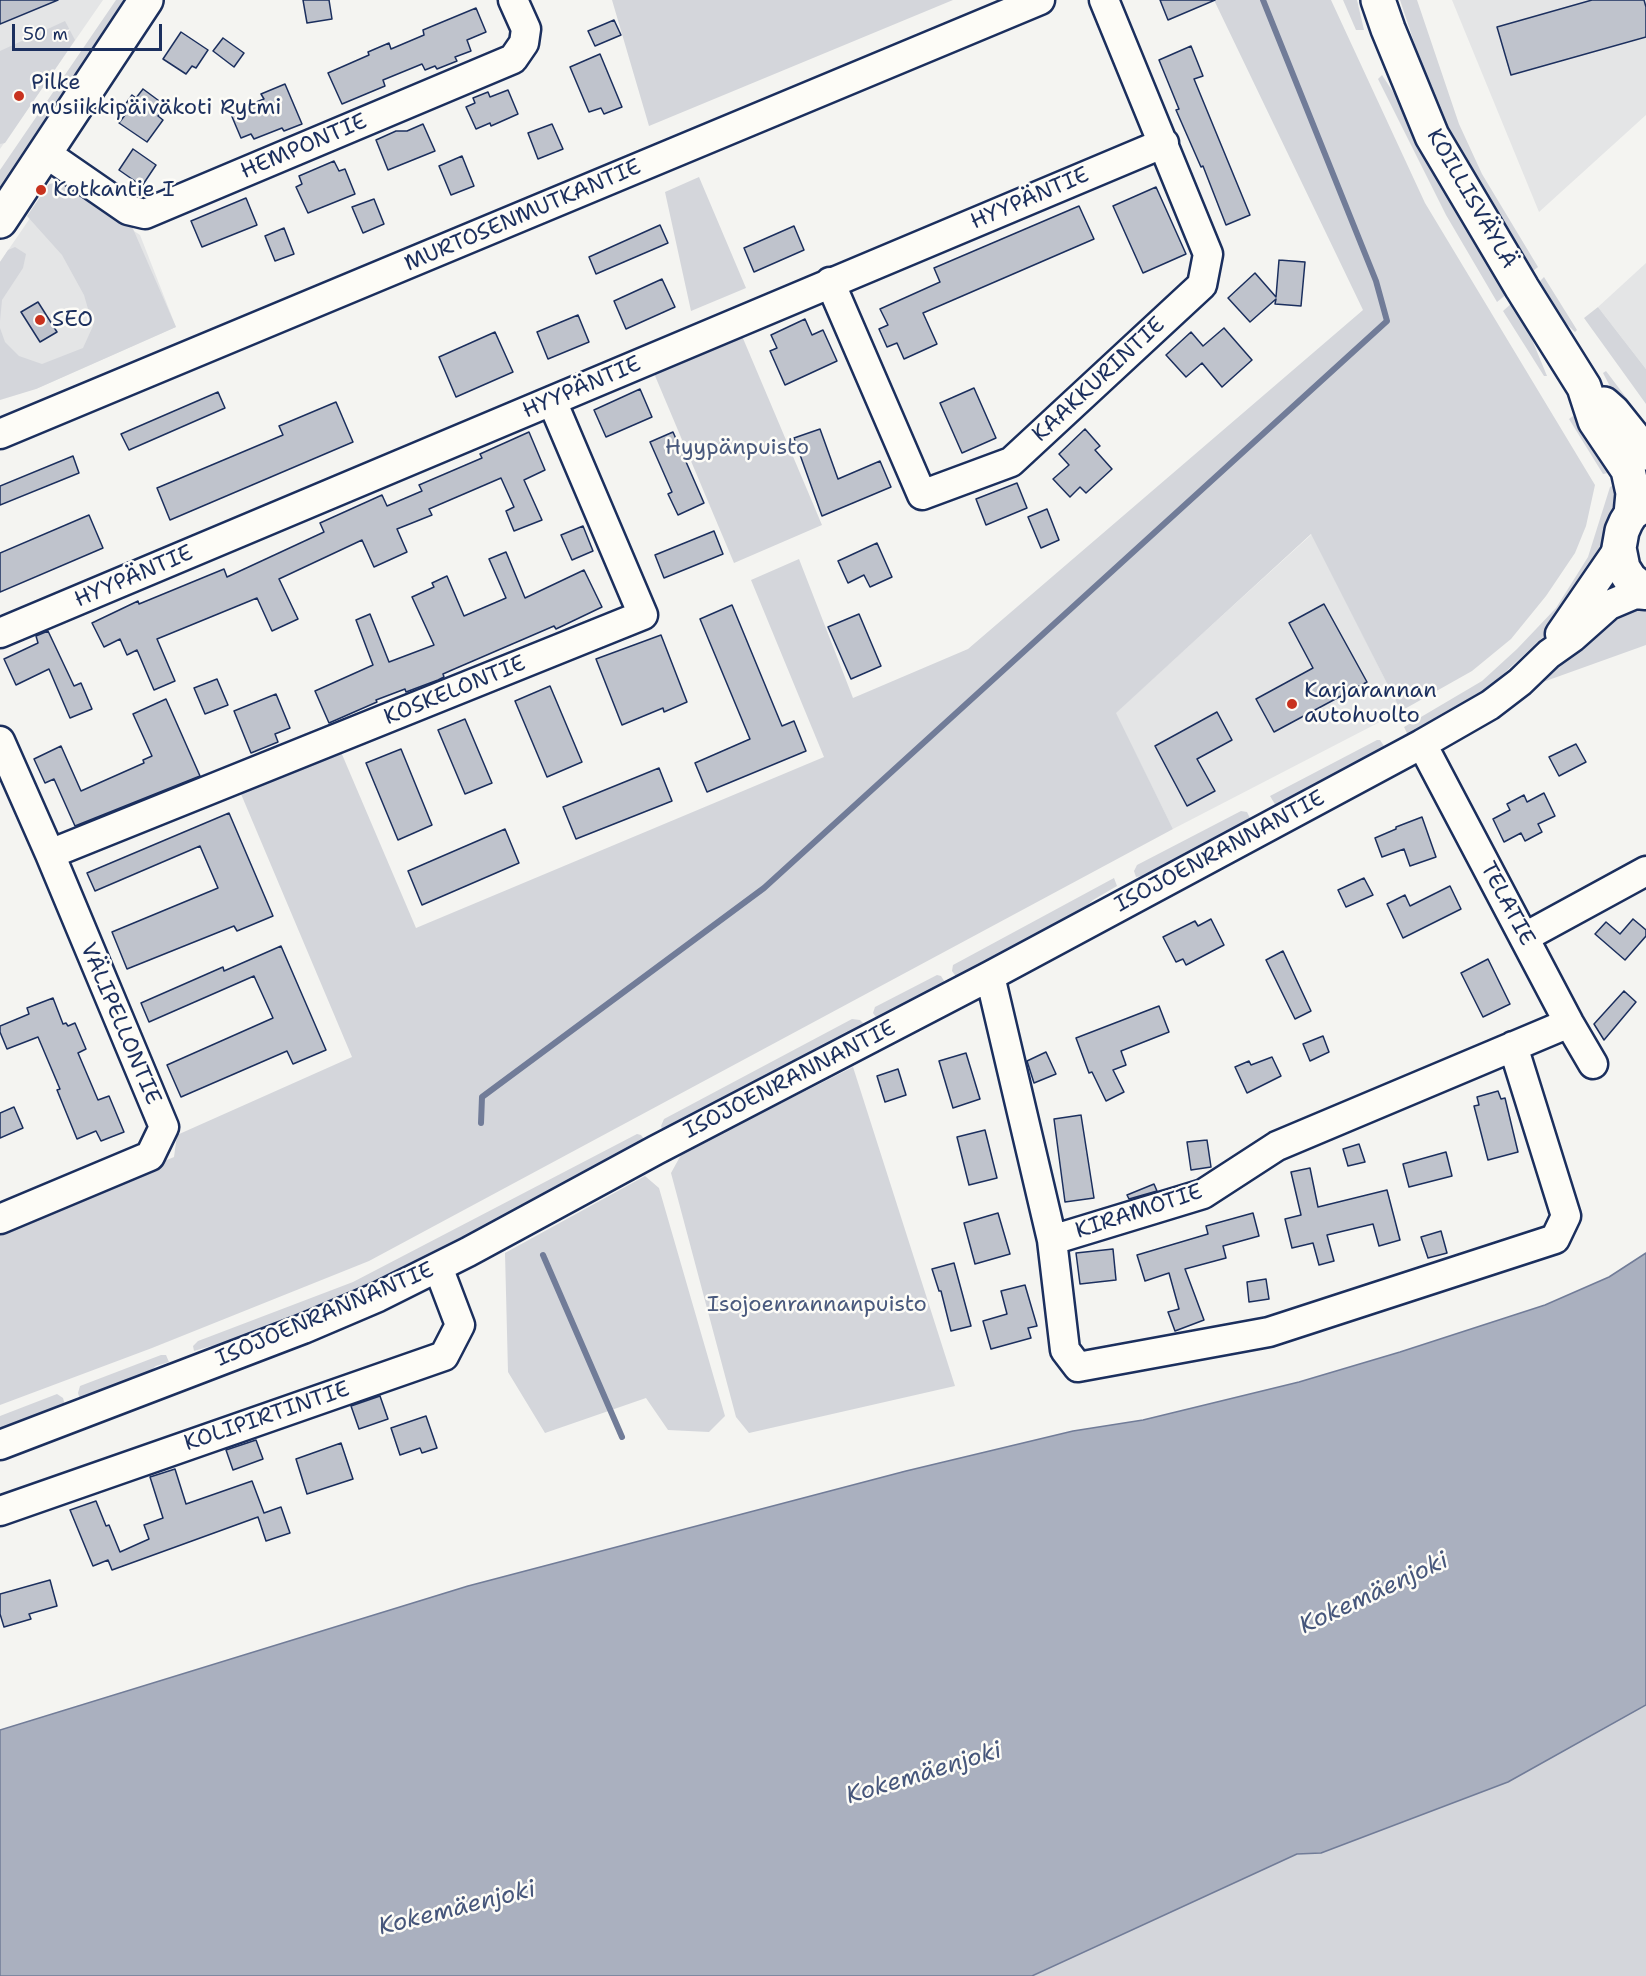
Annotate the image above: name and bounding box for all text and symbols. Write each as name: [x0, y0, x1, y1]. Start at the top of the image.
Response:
scale bar: [15, 12, 165, 50]
text: 50 m: [23, 22, 68, 46]
place label: Pilke musiikkipäiväkoti Rytmi: [31, 70, 281, 122]
marker: Pilke musiikkipäiväkoti Rytmi: [12, 89, 26, 103]
street label: HEMPONTIE: [237, 109, 371, 185]
street label: KOILLISVÄYLÄ: [1420, 125, 1522, 273]
street label: MURTOSENMUTKANTIE: [401, 154, 645, 278]
street label: HYYPÄNTIE: [967, 162, 1093, 236]
place label: Kotkantie I: [53, 177, 175, 203]
marker: Kotkantie I: [34, 183, 48, 197]
place label: SEO: [52, 307, 93, 333]
street label: KAAKKURINTIE: [1027, 312, 1171, 448]
marker: SEO: [33, 313, 47, 327]
street label: HYYPÄNTIE: [519, 351, 645, 425]
park label: Hyypänpuisto: [665, 435, 809, 461]
street label: HYYPÄNTIE: [71, 540, 197, 614]
street label: KOSKELONTIE: [380, 651, 530, 731]
place label: Karjarannan autohuolto: [1304, 678, 1437, 730]
marker: Karjarannan autohuolto: [1285, 697, 1299, 711]
street label: ISOJOENRANNANTIE: [1111, 785, 1329, 919]
street label: TELATIE: [1474, 858, 1540, 950]
street label: VÄLIPELLONTIE: [74, 939, 166, 1109]
street label: ISOJOENRANNANTIE: [680, 1015, 900, 1145]
street label: KIRAMOTIE: [1072, 1179, 1206, 1245]
street label: ISOJOENRANNANTIE: [212, 1257, 438, 1373]
park label: Isojoenrannanpuisto: [707, 1292, 927, 1318]
street label: KOLIPIRTINTIE: [181, 1376, 353, 1458]
water label: Kokemäenjoki: [1295, 1547, 1453, 1641]
water label: Kokemäenjoki: [843, 1737, 1005, 1811]
water label: Kokemäenjoki: [375, 1876, 539, 1942]

